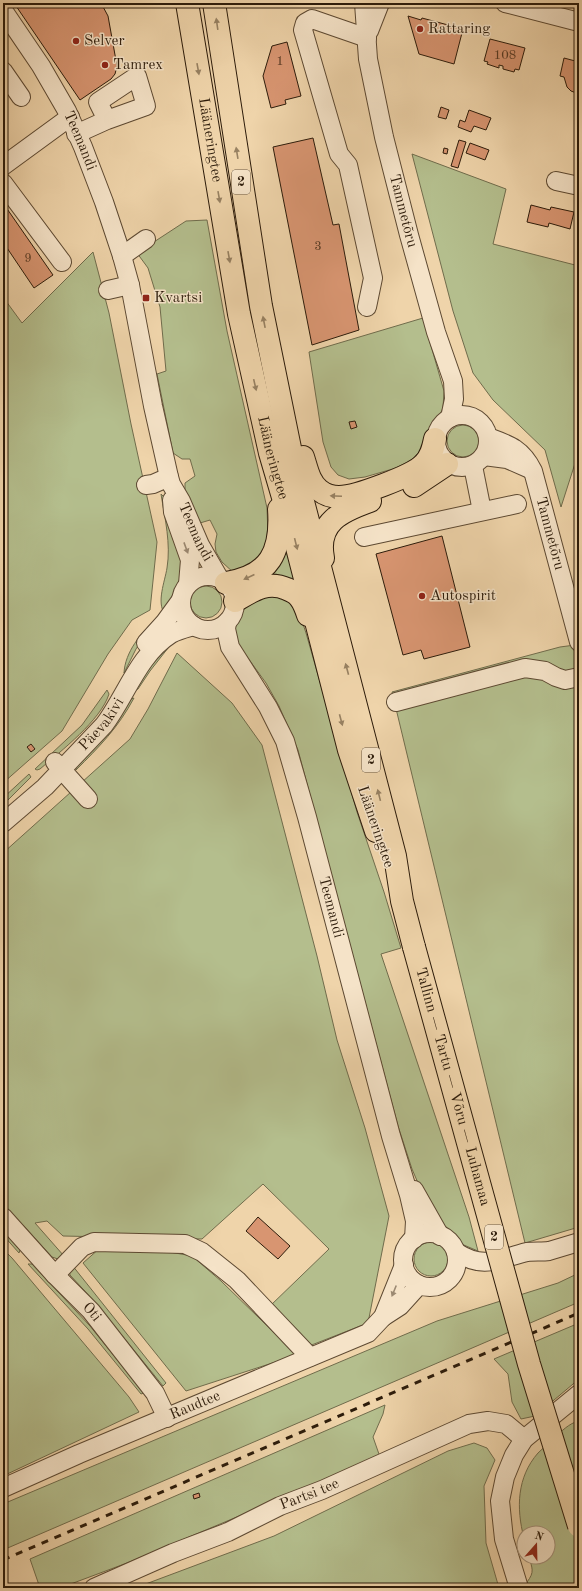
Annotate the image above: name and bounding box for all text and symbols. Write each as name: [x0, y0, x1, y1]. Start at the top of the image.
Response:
one-way arrow: [214, 18, 220, 30]
place label: Rattaring: [428, 22, 490, 37]
marker: Rattaring: [415, 24, 425, 34]
place label: Selver: [84, 34, 125, 49]
marker: Selver: [71, 36, 81, 46]
house number: 108: [494, 49, 516, 62]
house number: 1: [276, 55, 284, 68]
place label: Tamrex: [113, 58, 163, 73]
marker: Tamrex: [100, 60, 110, 70]
one-way arrow: [195, 63, 201, 75]
street label: Lääneringtee: [195, 97, 224, 184]
street label: Teemandi: [61, 109, 99, 172]
one-way arrow: [234, 147, 240, 159]
road number: 2: [232, 170, 250, 194]
street label: Tammetõru: [386, 173, 420, 249]
one-way arrow: [216, 191, 222, 204]
house number: 3: [314, 240, 322, 253]
one-way arrow: [226, 251, 232, 263]
house number: 9: [24, 252, 32, 265]
place label: Kvartsi: [154, 291, 202, 306]
marker: Kvartsi: [141, 293, 151, 303]
one-way arrow: [261, 316, 267, 329]
one-way arrow: [252, 379, 258, 391]
street label: Lääneringtee: [255, 415, 291, 501]
one-way arrow: [330, 492, 342, 499]
street label: Tammetõru: [533, 495, 567, 572]
street label: Teemandi: [175, 500, 215, 564]
one-way arrow: [293, 538, 299, 551]
one-way arrow: [183, 542, 189, 554]
one-way arrow: [243, 574, 255, 580]
place label: Autospirit: [430, 589, 496, 604]
marker: Autospirit: [417, 591, 427, 601]
one-way arrow: [344, 662, 350, 675]
street label: Päevakivi: [76, 696, 127, 754]
one-way arrow: [338, 714, 344, 726]
road number: 2: [362, 748, 380, 772]
street label: Lääneringtee: [354, 784, 396, 870]
one-way arrow: [376, 788, 382, 801]
street label: Teemandi: [316, 875, 346, 940]
street label: Tallinn — Tartu — Võru — Luhamaa: [413, 966, 493, 1208]
road number: 2: [485, 1225, 503, 1249]
one-way arrow: [391, 1286, 397, 1297]
street label: Oti: [80, 1300, 104, 1324]
street label: Raudtee: [168, 1388, 222, 1423]
street label: Partsi tee: [278, 1476, 341, 1513]
north arrow: [516, 1525, 556, 1565]
text: N: [533, 1530, 545, 1544]

